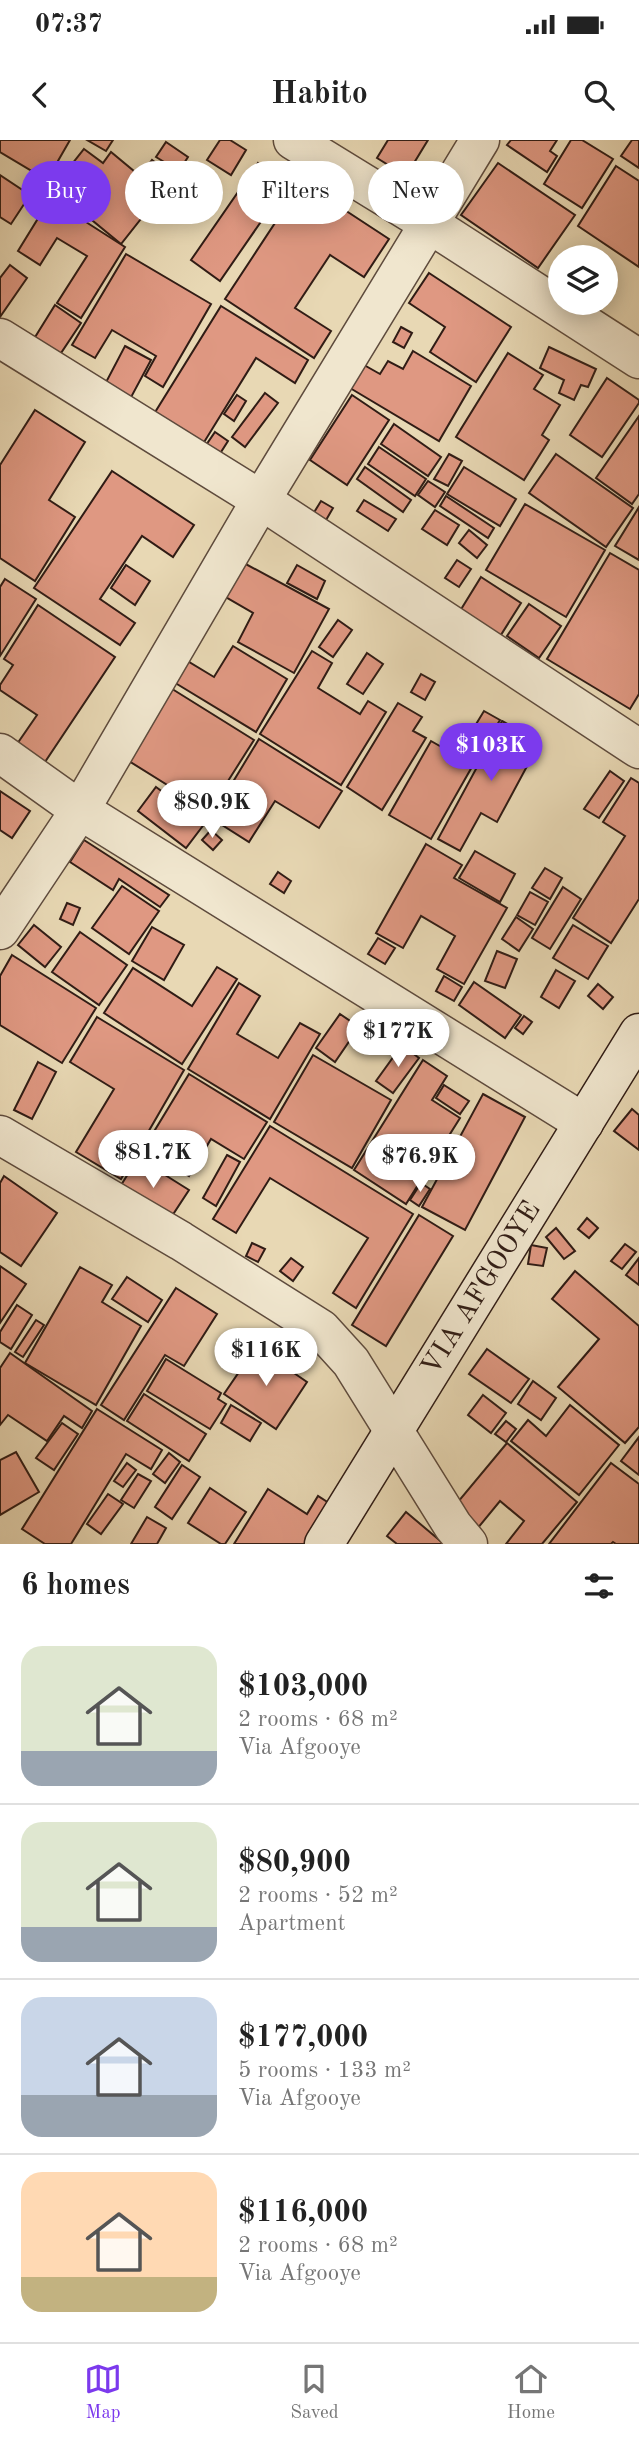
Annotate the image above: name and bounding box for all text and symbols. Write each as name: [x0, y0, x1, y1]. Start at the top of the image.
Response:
text: 07:37: [35, 12, 103, 38]
icon: back: [21, 76, 59, 114]
icon: search: [580, 76, 618, 114]
text: Habito: [271, 79, 368, 111]
chip: Buy: [21, 161, 111, 224]
chip: Rent: [125, 161, 223, 224]
chip: Filters: [237, 161, 354, 224]
chip: New: [368, 161, 464, 224]
map controls: [548, 245, 618, 315]
button: layers: [548, 245, 618, 315]
pin: $103K: [442, 724, 540, 783]
text: $103K: [455, 734, 527, 757]
pin: $80.9K: [155, 780, 269, 840]
text: $80.9K: [173, 791, 251, 814]
pin: $177K: [349, 1010, 447, 1069]
text: $177K: [362, 1020, 434, 1043]
pin: $81.7K: [96, 1130, 210, 1190]
pin: $76.9K: [363, 1135, 477, 1194]
text: $81.7K: [114, 1141, 192, 1164]
text: $76.9K: [381, 1145, 459, 1168]
street label: VIA AFGOOYE: [417, 1197, 547, 1381]
pin: $116K: [217, 1328, 315, 1388]
text: $116K: [230, 1339, 302, 1362]
icon: filters: [580, 1567, 618, 1605]
text: 6 homes: [21, 1571, 130, 1601]
text: $103,000: [238, 1672, 368, 1702]
icon: home: [77, 1674, 161, 1758]
text: 2 rooms · 68 m²: [238, 1708, 398, 1731]
text: Via Afgooye: [238, 1736, 361, 1759]
text: $80,900: [238, 1848, 351, 1878]
icon: home: [77, 1850, 161, 1934]
text: 2 rooms · 52 m²: [238, 1884, 398, 1907]
text: Apartment: [238, 1912, 346, 1935]
text: $177,000: [238, 2023, 368, 2053]
icon: home: [77, 2025, 161, 2109]
text: 5 rooms · 133 m²: [238, 2059, 411, 2082]
text: Via Afgooye: [238, 2087, 361, 2110]
text: $116,000: [238, 2198, 368, 2228]
icon: home: [77, 2200, 161, 2284]
text: 2 rooms · 68 m²: [238, 2234, 398, 2257]
text: Via Afgooye: [238, 2262, 361, 2285]
tab: Map: [84, 2360, 122, 2425]
tab: Saved: [290, 2360, 339, 2425]
tab: Home: [507, 2360, 555, 2425]

